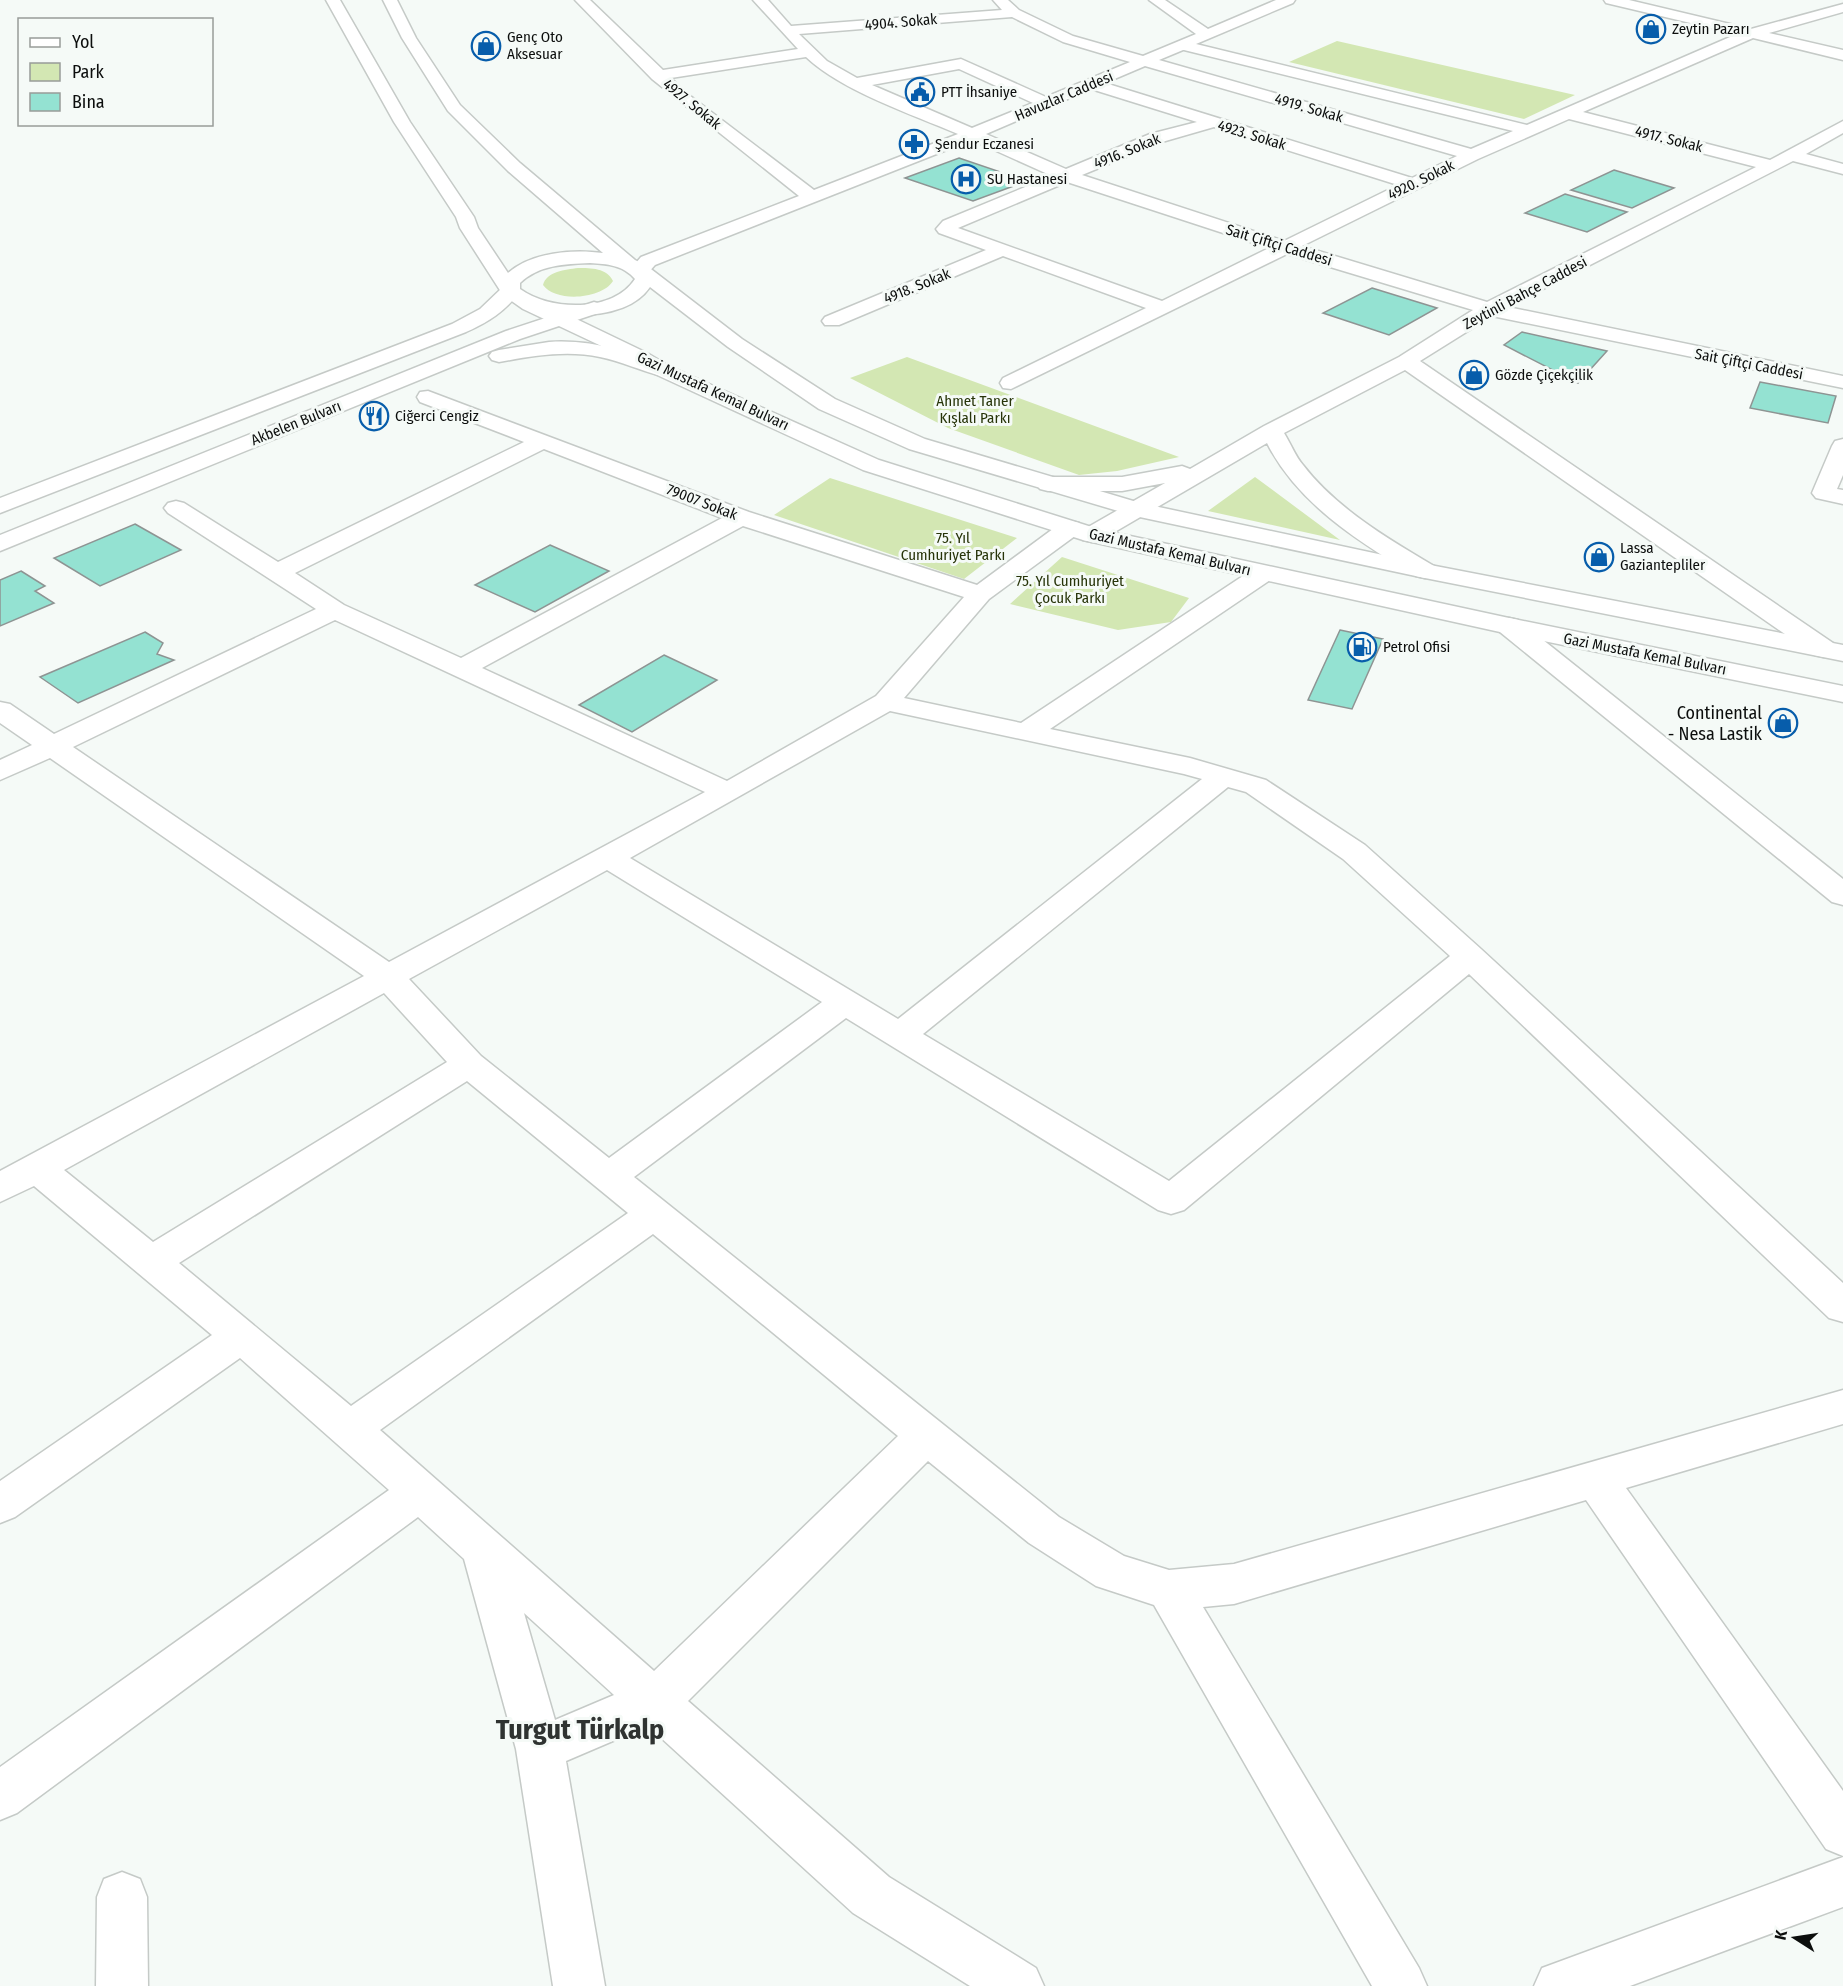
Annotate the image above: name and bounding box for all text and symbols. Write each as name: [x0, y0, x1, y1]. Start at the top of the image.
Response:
street label: 4904. Sokak: [864, 10, 938, 34]
shop icon: Zeytin Pazarı: [1635, 13, 1667, 45]
legend: [18, 18, 213, 126]
place label: Zeytin Pazarı: [1672, 20, 1749, 38]
place label: Genç Oto Aksesuar: [507, 28, 563, 63]
shop icon: Genç Oto Aksesuar: [470, 30, 502, 62]
text: Yol: [72, 31, 94, 53]
text: Park: [72, 61, 105, 83]
street label: Havuzlar Caddesi: [1012, 67, 1116, 125]
street label: 4927. Sokak: [659, 75, 725, 133]
public building icon: PTT İhsaniye: [904, 76, 936, 108]
place label: PTT İhsaniye: [941, 83, 1017, 101]
street label: 4919. Sokak: [1273, 90, 1345, 126]
text: Bina: [72, 91, 105, 113]
street label: 4923. Sokak: [1216, 116, 1288, 154]
street label: 4917. Sokak: [1633, 122, 1705, 156]
pharmacy icon: Şendur Eczanesi: [898, 128, 930, 160]
street label: 4916. Sokak: [1091, 129, 1163, 173]
place label: Şendur Eczanesi: [935, 135, 1034, 153]
street label: 4920. Sokak: [1385, 156, 1457, 204]
hospital icon: SU Hastanesi: [950, 163, 982, 195]
place label: SU Hastanesi: [987, 170, 1067, 188]
street label: Sait Çiftçi Caddesi: [1224, 220, 1334, 270]
street label: Zeytinli Bahçe Caddesi: [1460, 253, 1590, 333]
street label: 4918. Sokak: [881, 264, 953, 308]
street label: Sait Çiftçi Caddesi: [1693, 345, 1805, 383]
street label: Gazi Mustafa Kemal Bulvarı: [634, 348, 792, 434]
shop icon: Gözde Çiçekçilik: [1458, 359, 1490, 391]
place label: Gözde Çiçekçilik: [1495, 366, 1593, 384]
park label: Ahmet Taner Kışlalı Parkı: [936, 392, 1014, 427]
street label: Akbelen Bulvarı: [248, 397, 344, 449]
restaurant icon: Ciğerci Cengiz: [358, 400, 390, 432]
place label: Ciğerci Cengiz: [395, 407, 479, 425]
street label: 79007 Sokak: [664, 480, 740, 524]
street label: Gazi Mustafa Kemal Bulvarı: [1087, 525, 1253, 579]
park label: 75. Yıl Cumhuriyet Parkı: [901, 529, 1005, 564]
place label: Lassa Gaziantepliler: [1620, 539, 1706, 574]
shop icon: Lassa Gaziantepliler: [1583, 541, 1615, 573]
park label: 75. Yıl Cumhuriyet Çocuk Parkı: [1016, 572, 1124, 607]
street label: Gazi Mustafa Kemal Bulvarı: [1562, 629, 1728, 679]
fuel station icon: Petrol Ofisi: [1346, 631, 1378, 663]
place label: Petrol Ofisi: [1383, 638, 1450, 656]
place label: Continental - Nesa Lastik: [1668, 702, 1763, 745]
shop icon: Continental - Nesa Lastik: [1767, 707, 1799, 739]
district label: Turgut Türkalp: [496, 1713, 664, 1746]
north arrow: [1765, 1908, 1825, 1968]
text: K: [1771, 1928, 1791, 1942]

